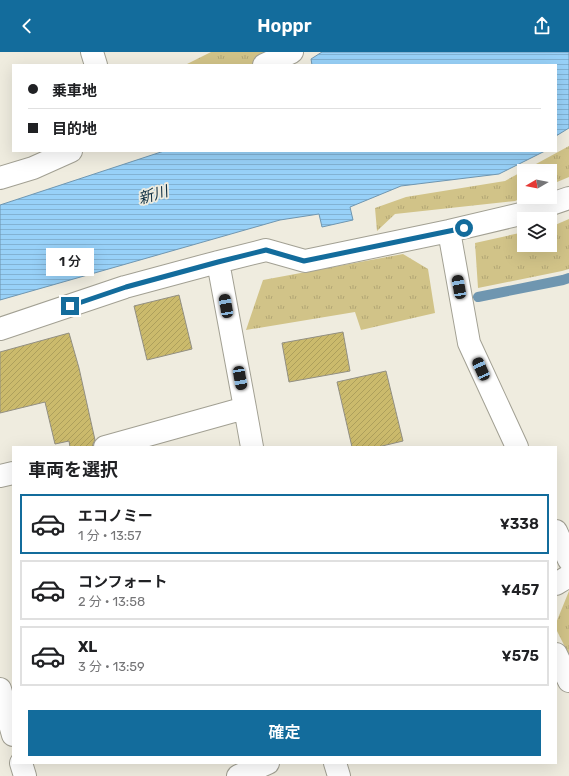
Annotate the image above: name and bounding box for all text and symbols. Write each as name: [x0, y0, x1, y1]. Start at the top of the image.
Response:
icon: back: [16, 15, 38, 37]
text: Hoppr: [257, 15, 312, 37]
icon: share: [531, 15, 553, 37]
text: 乗車地: [52, 82, 97, 100]
text: 目的地: [52, 120, 97, 138]
north arrow: [517, 164, 557, 204]
map controls: [517, 164, 557, 252]
water label: 新川: [136, 182, 172, 208]
button: layers: [517, 212, 557, 252]
route start: [455, 219, 473, 237]
callout: 1 分: [46, 248, 94, 276]
text: 1 分: [59, 254, 81, 269]
car: [451, 274, 467, 300]
car: [218, 293, 234, 319]
route end: [61, 297, 79, 315]
car: [471, 356, 491, 382]
car: [232, 365, 248, 391]
text: 車両を選択: [28, 459, 118, 481]
icon: car: [30, 506, 66, 542]
text: エコノミー: [78, 507, 153, 525]
text: ¥338: [500, 515, 539, 533]
text: 1 分 · 13:57: [78, 528, 142, 543]
icon: car: [30, 572, 66, 608]
text: コンフォート: [78, 573, 168, 591]
text: ¥457: [501, 581, 539, 599]
text: 2 分 · 13:58: [78, 594, 145, 609]
icon: car: [30, 638, 66, 674]
text: XL: [78, 638, 97, 656]
text: ¥575: [502, 647, 539, 665]
text: 3 分 · 13:59: [78, 659, 145, 674]
button: 確定: [28, 710, 541, 756]

